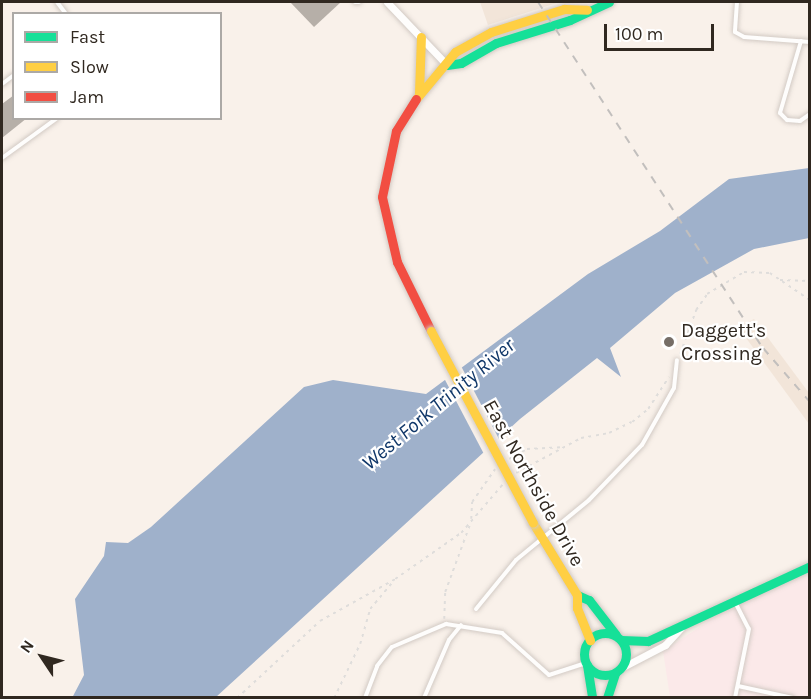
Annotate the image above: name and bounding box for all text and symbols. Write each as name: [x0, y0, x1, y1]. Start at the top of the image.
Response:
legend: [12, 12, 222, 120]
scale bar: [607, 12, 716, 50]
text: 100 m: [615, 23, 663, 45]
text: Fast: [70, 26, 105, 48]
text: Slow: [70, 56, 109, 78]
text: Jam: [70, 86, 104, 108]
place label: Daggett's Crossing: [681, 318, 766, 365]
water label: West Fork Trinity River: [356, 333, 520, 475]
marker: Daggett's Crossing: [662, 335, 676, 349]
street label: East Northside Drive: [478, 396, 590, 570]
north arrow: [12, 627, 72, 687]
text: N: [16, 636, 38, 657]

